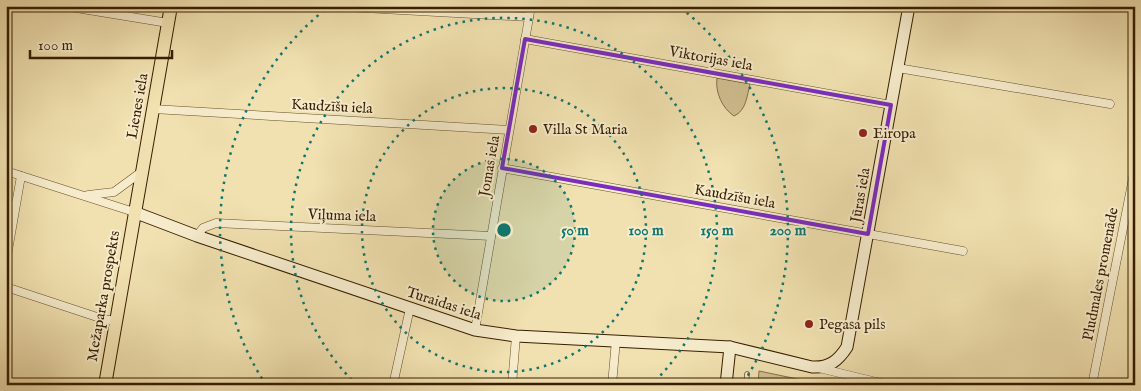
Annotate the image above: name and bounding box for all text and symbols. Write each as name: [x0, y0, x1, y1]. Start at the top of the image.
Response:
scale bar: [30, 28, 172, 60]
text: 100 m: [38, 36, 74, 55]
street label: Viktorijas iela: [667, 42, 755, 75]
street label: Lienes iela: [122, 71, 153, 140]
street label: Kaudzīšu iela: [291, 95, 374, 118]
place label: Villa St Maria: [542, 120, 628, 139]
marker: Villa St Maria: [527, 123, 539, 135]
place label: Eiropa: [873, 124, 916, 143]
marker: Eiropa: [857, 127, 869, 139]
street label: Jomas iela: [474, 133, 504, 200]
street label: Jūras iela: [846, 166, 875, 226]
street label: Kaudzīšu iela: [693, 180, 777, 213]
street label: Viļuma iela: [306, 205, 377, 226]
street label: Pludmales promenāde: [1078, 206, 1123, 342]
centre of rings: [495, 221, 513, 239]
text: 50 m: [561, 221, 589, 240]
text: 100 m: [628, 221, 664, 240]
text: 150 m: [700, 221, 734, 240]
text: 200 m: [770, 221, 807, 240]
street label: Mežaparka prospekts: [83, 229, 124, 363]
street label: Turaidas iela: [404, 282, 484, 325]
place label: Pegasa pils: [819, 315, 885, 334]
marker: Pegasa pils: [803, 318, 815, 330]

